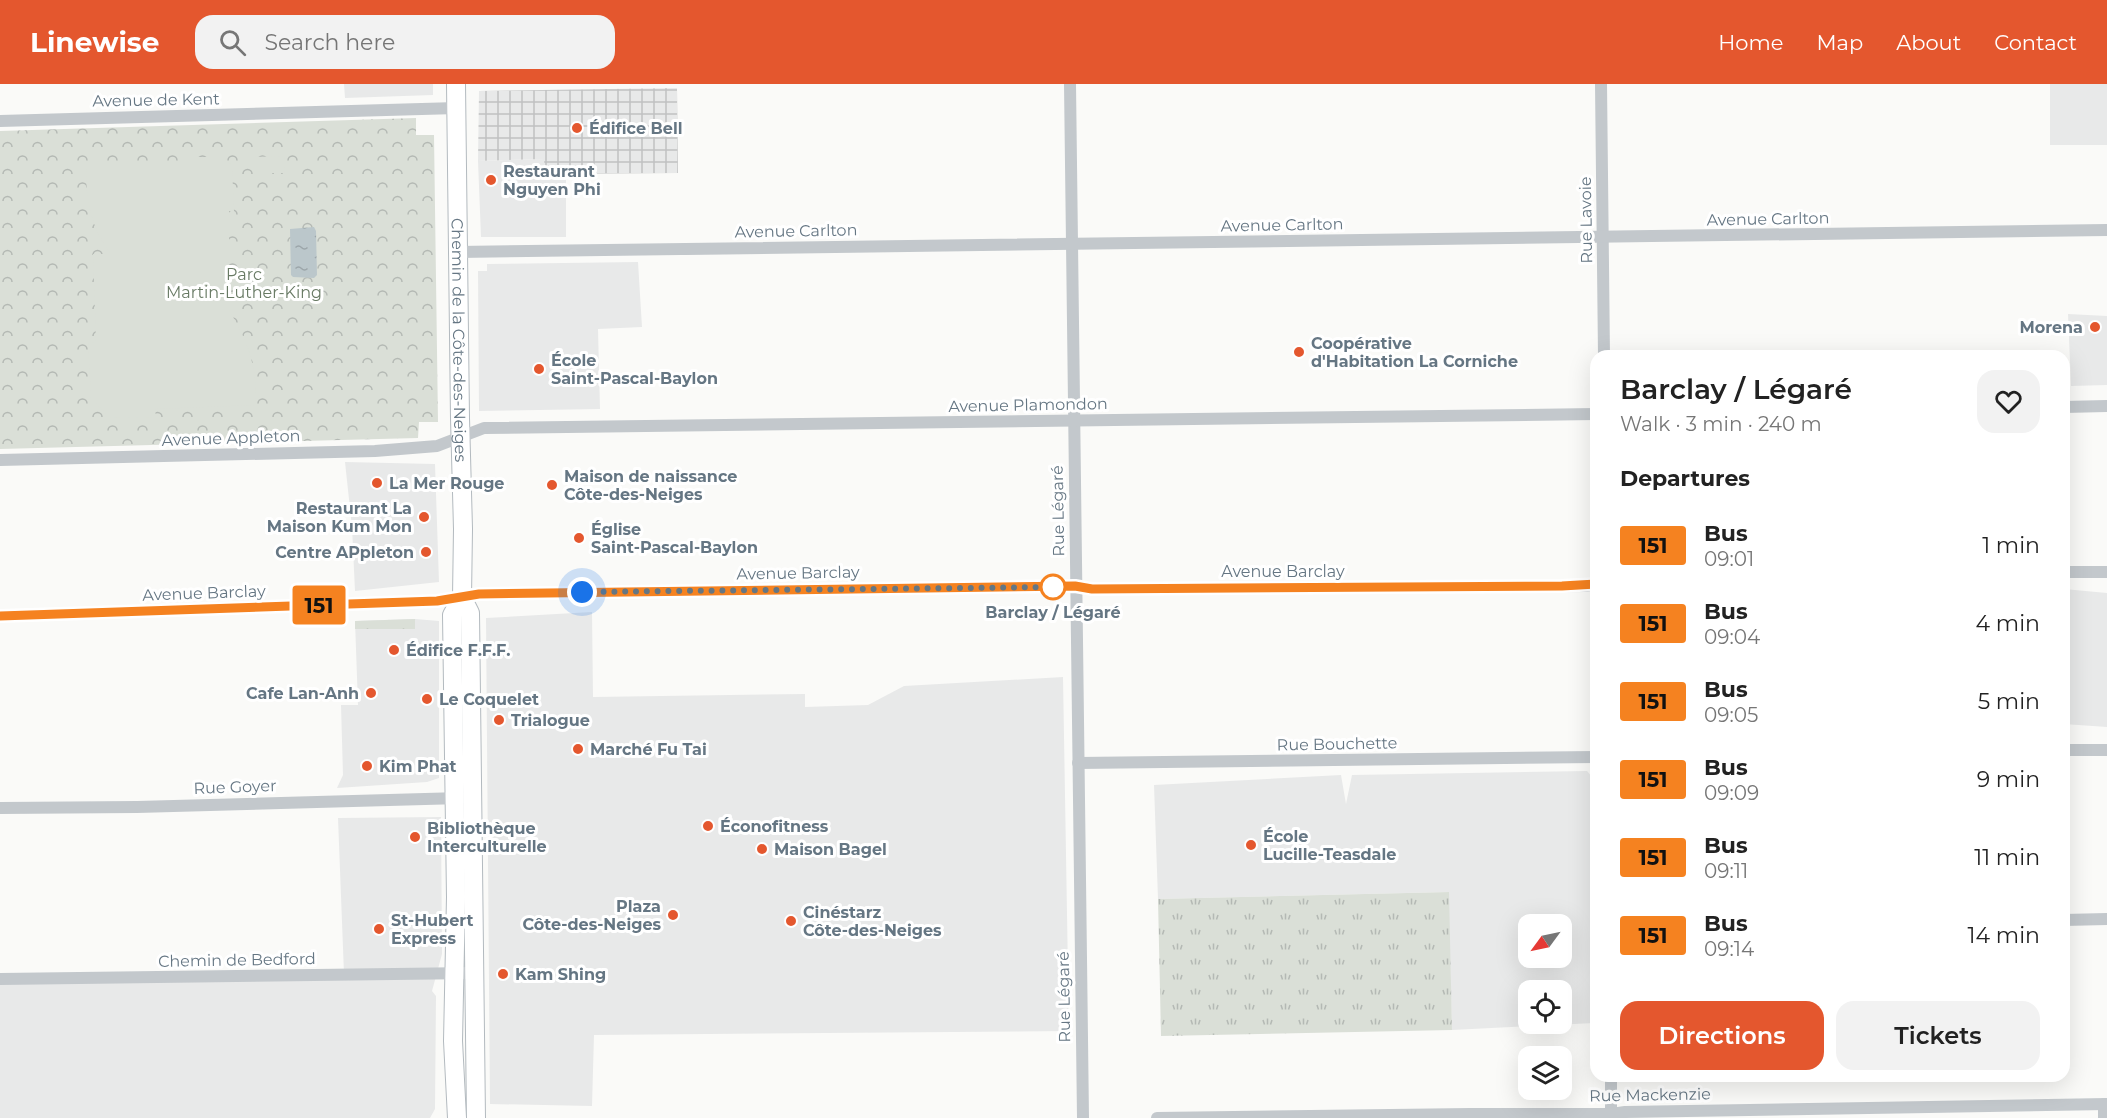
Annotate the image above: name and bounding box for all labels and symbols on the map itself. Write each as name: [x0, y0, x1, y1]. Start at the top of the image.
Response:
street label: Avenue de Kent: [92, 89, 220, 111]
place label: Édifice Bell: [589, 119, 683, 138]
marker: Édifice Bell: [570, 121, 584, 135]
place label: Restaurant Nguyen Phi: [503, 162, 601, 199]
marker: Restaurant Nguyen Phi: [484, 173, 498, 187]
street label: Rue Lavoie: [1576, 176, 1596, 264]
street label: Avenue Carlton: [1706, 208, 1830, 230]
street label: Avenue Carlton: [1220, 214, 1344, 236]
street label: Chemin de la Côte-des-Neiges: [448, 218, 471, 462]
street label: Avenue Carlton: [734, 220, 858, 242]
park label: Parc Martin-Luther-King: [166, 265, 322, 302]
place label: Morena: [2019, 318, 2083, 337]
marker: Morena: [2088, 320, 2102, 334]
place label: Coopérative d'Habitation La Corniche: [1311, 334, 1518, 371]
marker: Coopérative d'Habitation La Corniche: [1292, 345, 1306, 359]
place label: École Saint-Pascal-Baylon: [551, 351, 718, 388]
marker: École Saint-Pascal-Baylon: [532, 362, 546, 376]
street label: Avenue Plamondon: [948, 394, 1108, 416]
street label: Avenue Appleton: [161, 426, 301, 450]
street label: Rue Légaré: [1048, 465, 1068, 557]
place label: Maison de naissance Côte-des-Neiges: [564, 467, 737, 504]
place label: La Mer Rouge: [389, 474, 504, 493]
marker: La Mer Rouge: [370, 476, 384, 490]
marker: Maison de naissance Côte-des-Neiges: [545, 478, 559, 492]
place label: Restaurant La Maison Kum Mon: [267, 499, 412, 536]
marker: Restaurant La Maison Kum Mon: [417, 510, 431, 524]
place label: Église Saint-Pascal-Baylon: [591, 520, 758, 557]
marker: Église Saint-Pascal-Baylon: [572, 531, 586, 545]
place label: Centre APpleton: [275, 543, 414, 562]
marker: Centre APpleton: [419, 545, 433, 559]
street label: Avenue Barclay: [736, 562, 860, 584]
street label: Avenue Barclay: [1221, 562, 1345, 581]
marker: Barclay / Légaré: [1040, 574, 1066, 600]
your location: [567, 577, 597, 607]
street label: Avenue Barclay: [142, 581, 266, 605]
line badge: 151: [284, 586, 354, 624]
place label: Barclay / Légaré: [985, 603, 1121, 622]
place label: Édifice F.F.F.: [406, 641, 510, 660]
marker: Édifice F.F.F.: [387, 643, 401, 657]
place label: Cafe Lan-Anh: [246, 684, 359, 703]
marker: Cafe Lan-Anh: [364, 686, 378, 700]
place label: Le Coquelet: [439, 690, 539, 709]
marker: Le Coquelet: [420, 692, 434, 706]
place label: Trialogue: [511, 711, 590, 730]
marker: Trialogue: [492, 713, 506, 727]
street label: Rue Bouchette: [1277, 733, 1397, 755]
place label: Marché Fu Tai: [590, 740, 707, 759]
marker: Marché Fu Tai: [571, 742, 585, 756]
place label: Kim Phat: [379, 757, 457, 776]
marker: Kim Phat: [360, 759, 374, 773]
street label: Rue Goyer: [193, 776, 277, 798]
place label: Éconofitness: [720, 817, 829, 836]
place label: Bibliothèque Interculturelle: [427, 819, 547, 856]
marker: Éconofitness: [701, 819, 715, 833]
place label: École Lucille-Teasdale: [1263, 827, 1396, 864]
marker: Bibliothèque Interculturelle: [408, 830, 422, 844]
marker: École Lucille-Teasdale: [1244, 838, 1258, 852]
place label: Maison Bagel: [774, 840, 887, 859]
marker: Maison Bagel: [755, 842, 769, 856]
place label: Plaza Côte-des-Neiges: [522, 897, 661, 934]
place label: Cinéstarz Côte-des-Neiges: [803, 903, 942, 940]
marker: Plaza Côte-des-Neiges: [666, 908, 680, 922]
place label: St-Hubert Express: [391, 911, 473, 948]
marker: Cinéstarz Côte-des-Neiges: [784, 914, 798, 928]
north arrow: [1518, 914, 1572, 968]
marker: St-Hubert Express: [372, 922, 386, 936]
street label: Chemin de Bedford: [158, 949, 316, 971]
street label: Rue Légaré: [1054, 951, 1074, 1043]
place label: Kam Shing: [515, 965, 606, 984]
marker: Kam Shing: [496, 967, 510, 981]
street label: Rue Mackenzie: [1589, 1084, 1711, 1106]

